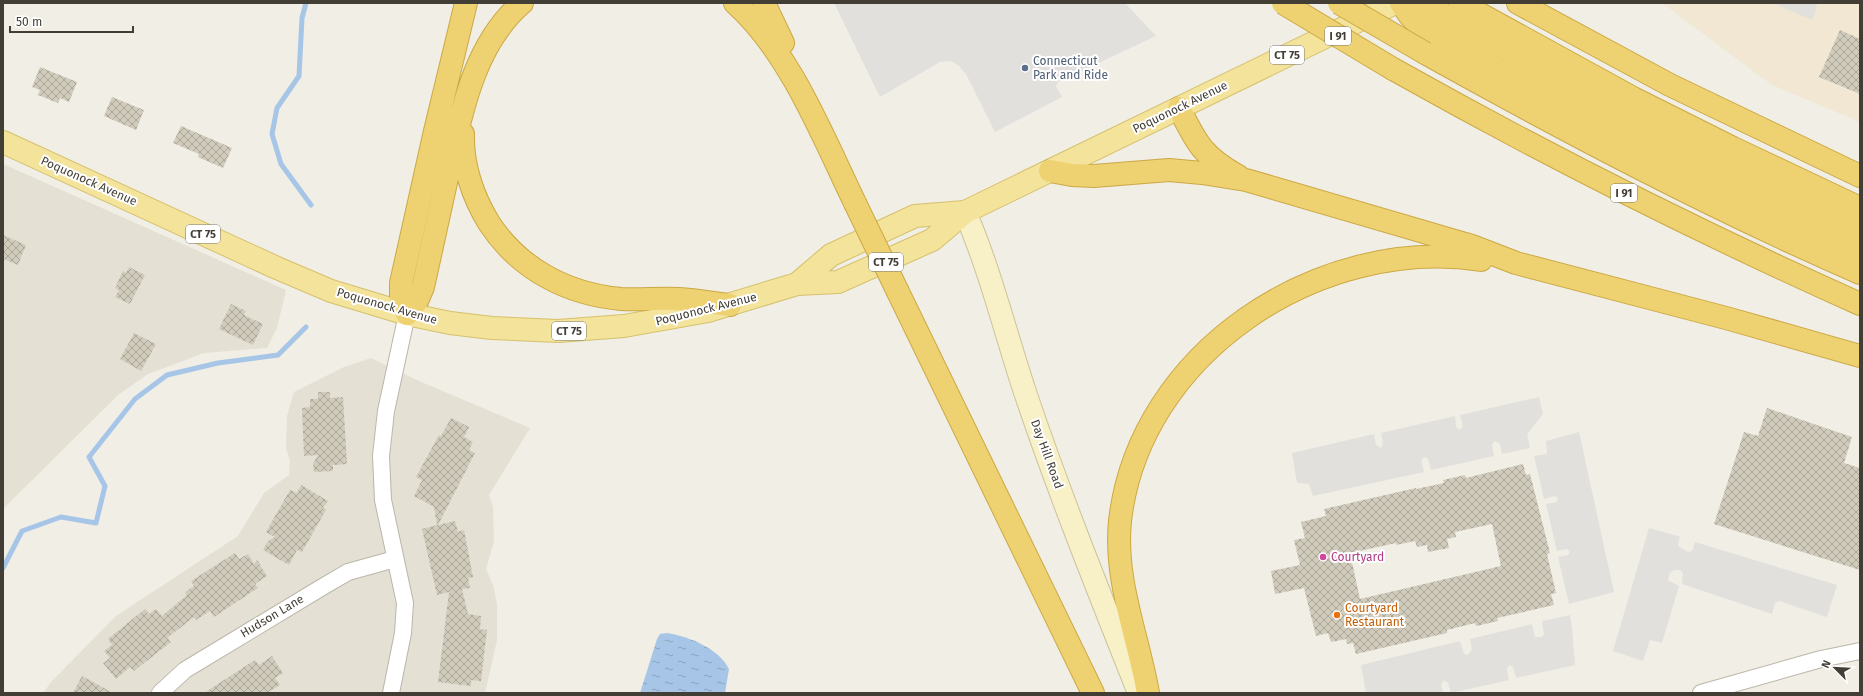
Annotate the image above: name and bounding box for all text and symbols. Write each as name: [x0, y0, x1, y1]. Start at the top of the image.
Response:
scale bar: [10, 8, 133, 34]
text: 50 m: [16, 15, 42, 29]
road number: I 91: [1325, 27, 1351, 45]
road number: CT 75: [1270, 46, 1304, 64]
place label: Connecticut Park and Ride: [1033, 54, 1108, 82]
marker: Connecticut Park and Ride: [1020, 63, 1030, 73]
street label: Poquonock Avenue: [1130, 78, 1230, 136]
street label: Poquonock Avenue: [39, 154, 139, 208]
road number: I 91: [1611, 184, 1637, 202]
road number: CT 75: [186, 225, 220, 243]
road number: CT 75: [869, 253, 903, 271]
street label: Poquonock Avenue: [335, 285, 439, 327]
street label: Poquonock Avenue: [654, 290, 758, 328]
road number: CT 75: [552, 322, 586, 340]
street label: Day Hill Road: [1028, 418, 1066, 490]
place label: Courtyard: [1331, 550, 1384, 564]
marker: Courtyard: [1318, 552, 1328, 562]
street label: Hudson Lane: [238, 592, 306, 640]
place label: Courtyard Restaurant: [1345, 601, 1405, 629]
marker: Courtyard Restaurant: [1332, 610, 1342, 620]
north arrow: [1815, 648, 1855, 688]
text: N: [1819, 658, 1834, 670]

